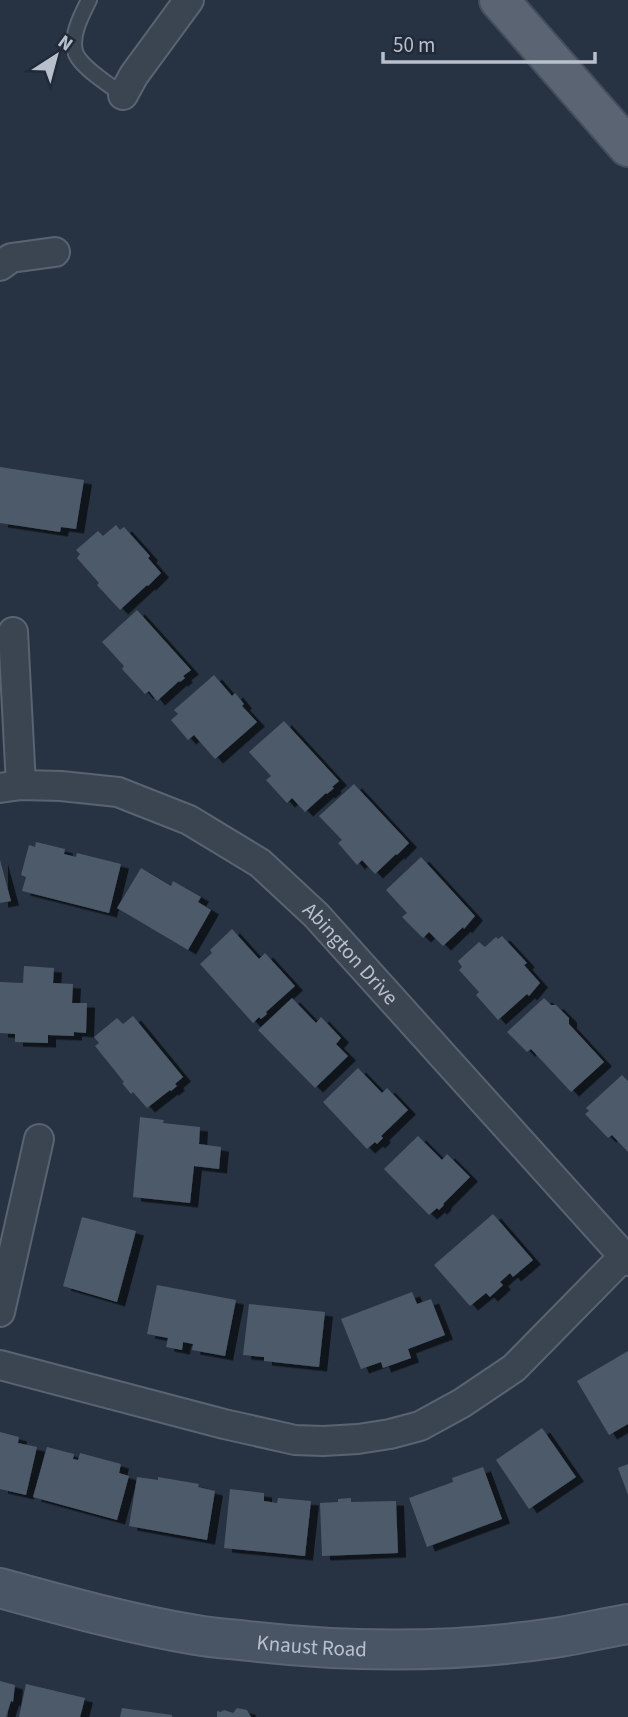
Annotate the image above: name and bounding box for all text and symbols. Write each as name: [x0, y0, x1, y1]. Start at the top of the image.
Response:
north arrow: [21, 21, 91, 91]
scale bar: [383, 21, 595, 65]
text: N: [52, 29, 78, 58]
text: 50 m: [393, 30, 435, 60]
street label: Abington Drive: [296, 895, 405, 1012]
street label: Knaust Road: [255, 1627, 367, 1664]

